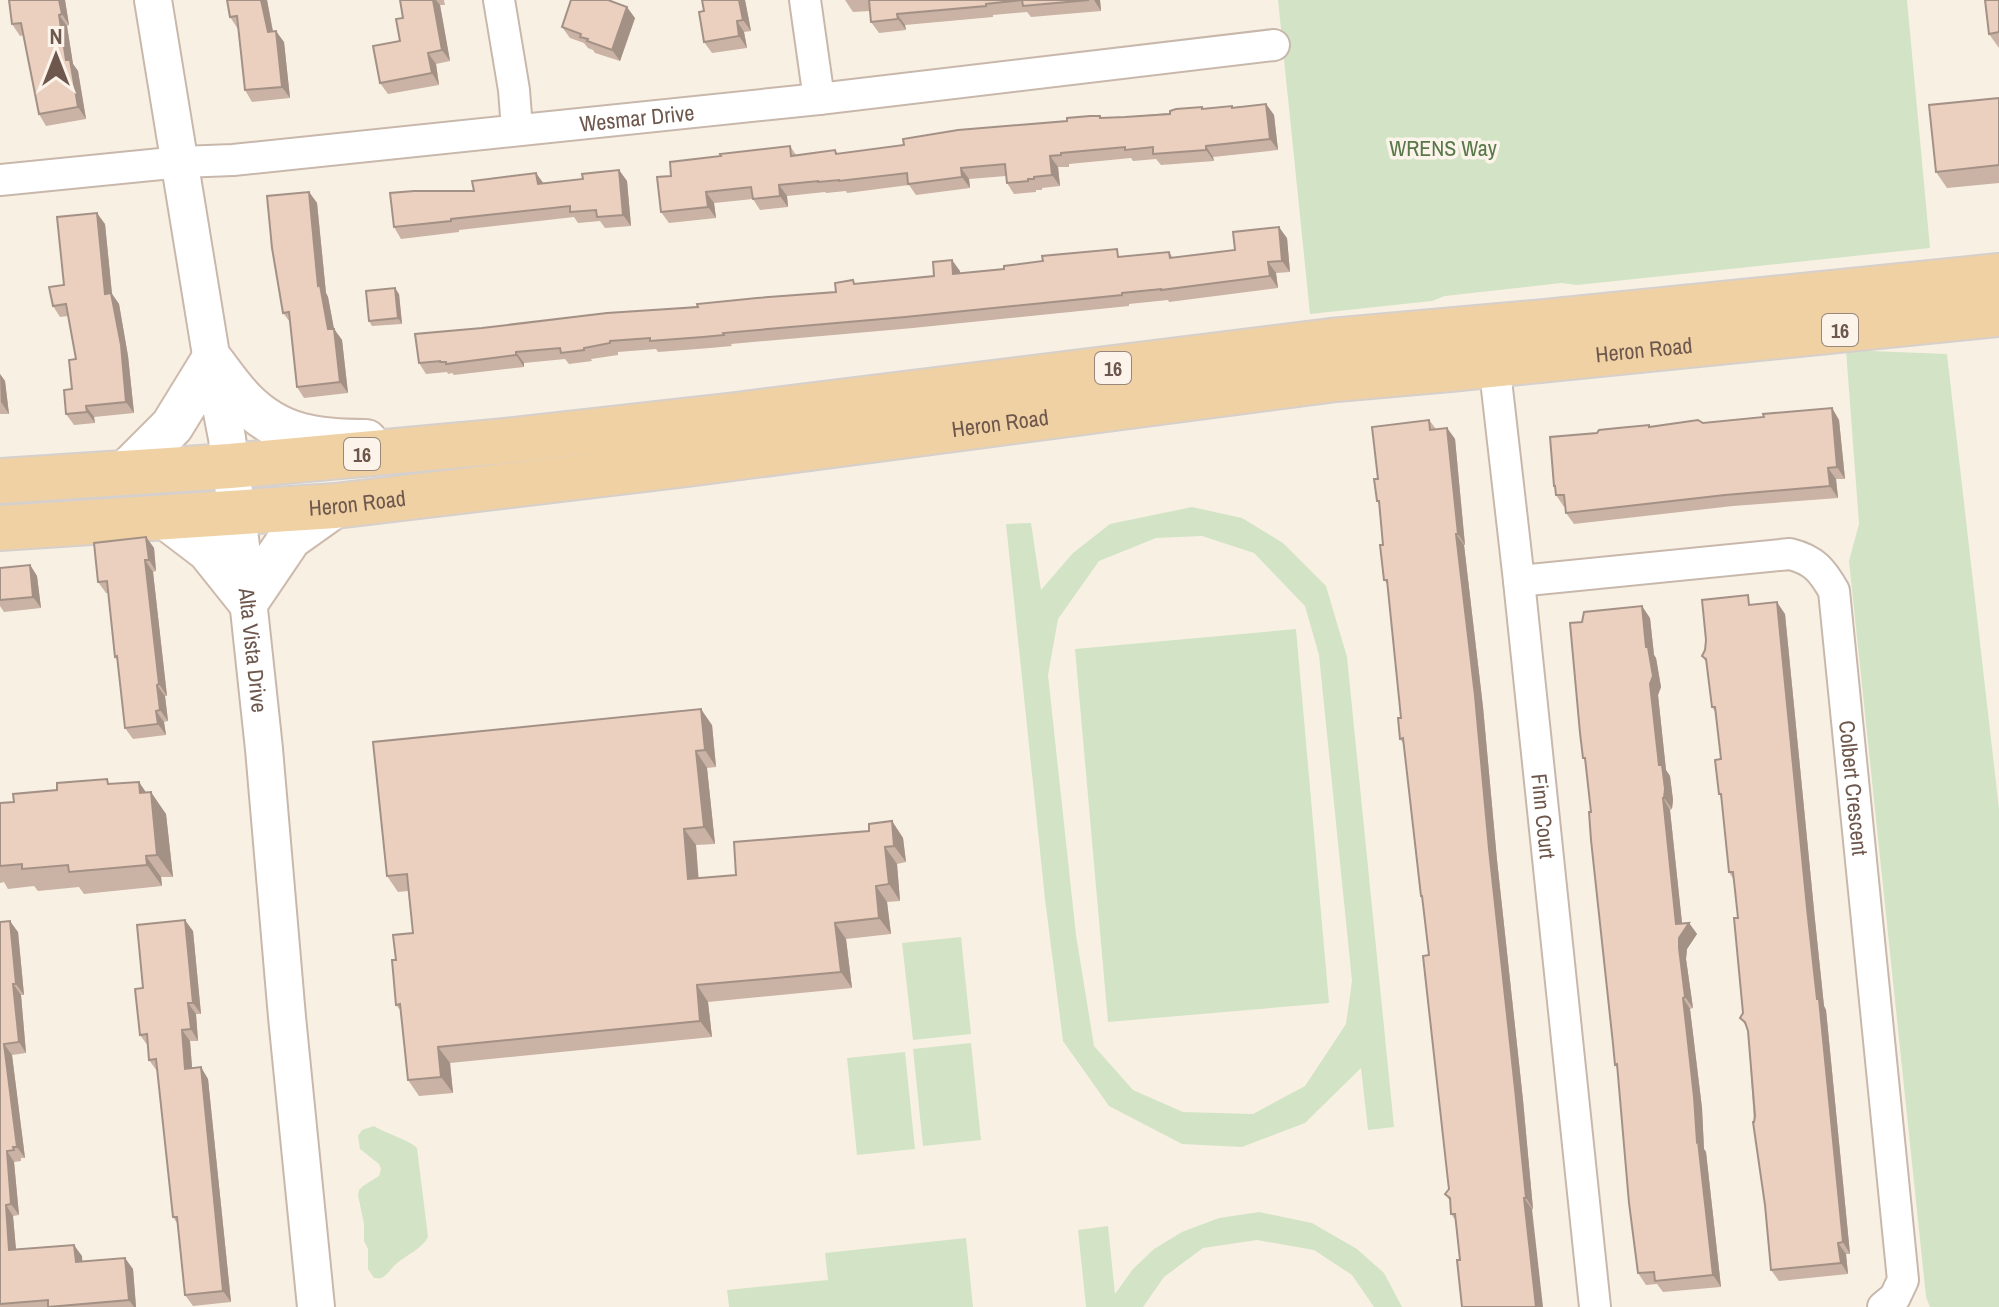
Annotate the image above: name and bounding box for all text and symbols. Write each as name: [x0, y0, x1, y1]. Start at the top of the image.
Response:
north arrow: [16, 16, 96, 96]
text: N: [49, 21, 63, 51]
street label: Wesmar Drive: [578, 97, 696, 139]
park label: WRENS Way: [1389, 133, 1497, 163]
road number: 16: [1822, 314, 1858, 346]
street label: Heron Road: [1594, 330, 1694, 369]
road number: 16: [1095, 352, 1131, 384]
street label: Heron Road: [950, 402, 1050, 444]
road number: 16: [344, 438, 380, 470]
street label: Heron Road: [308, 483, 407, 523]
street label: Alta Vista Drive: [231, 585, 275, 714]
street label: Colbert Crescent: [1832, 719, 1875, 857]
street label: Finn Court: [1524, 772, 1563, 860]

